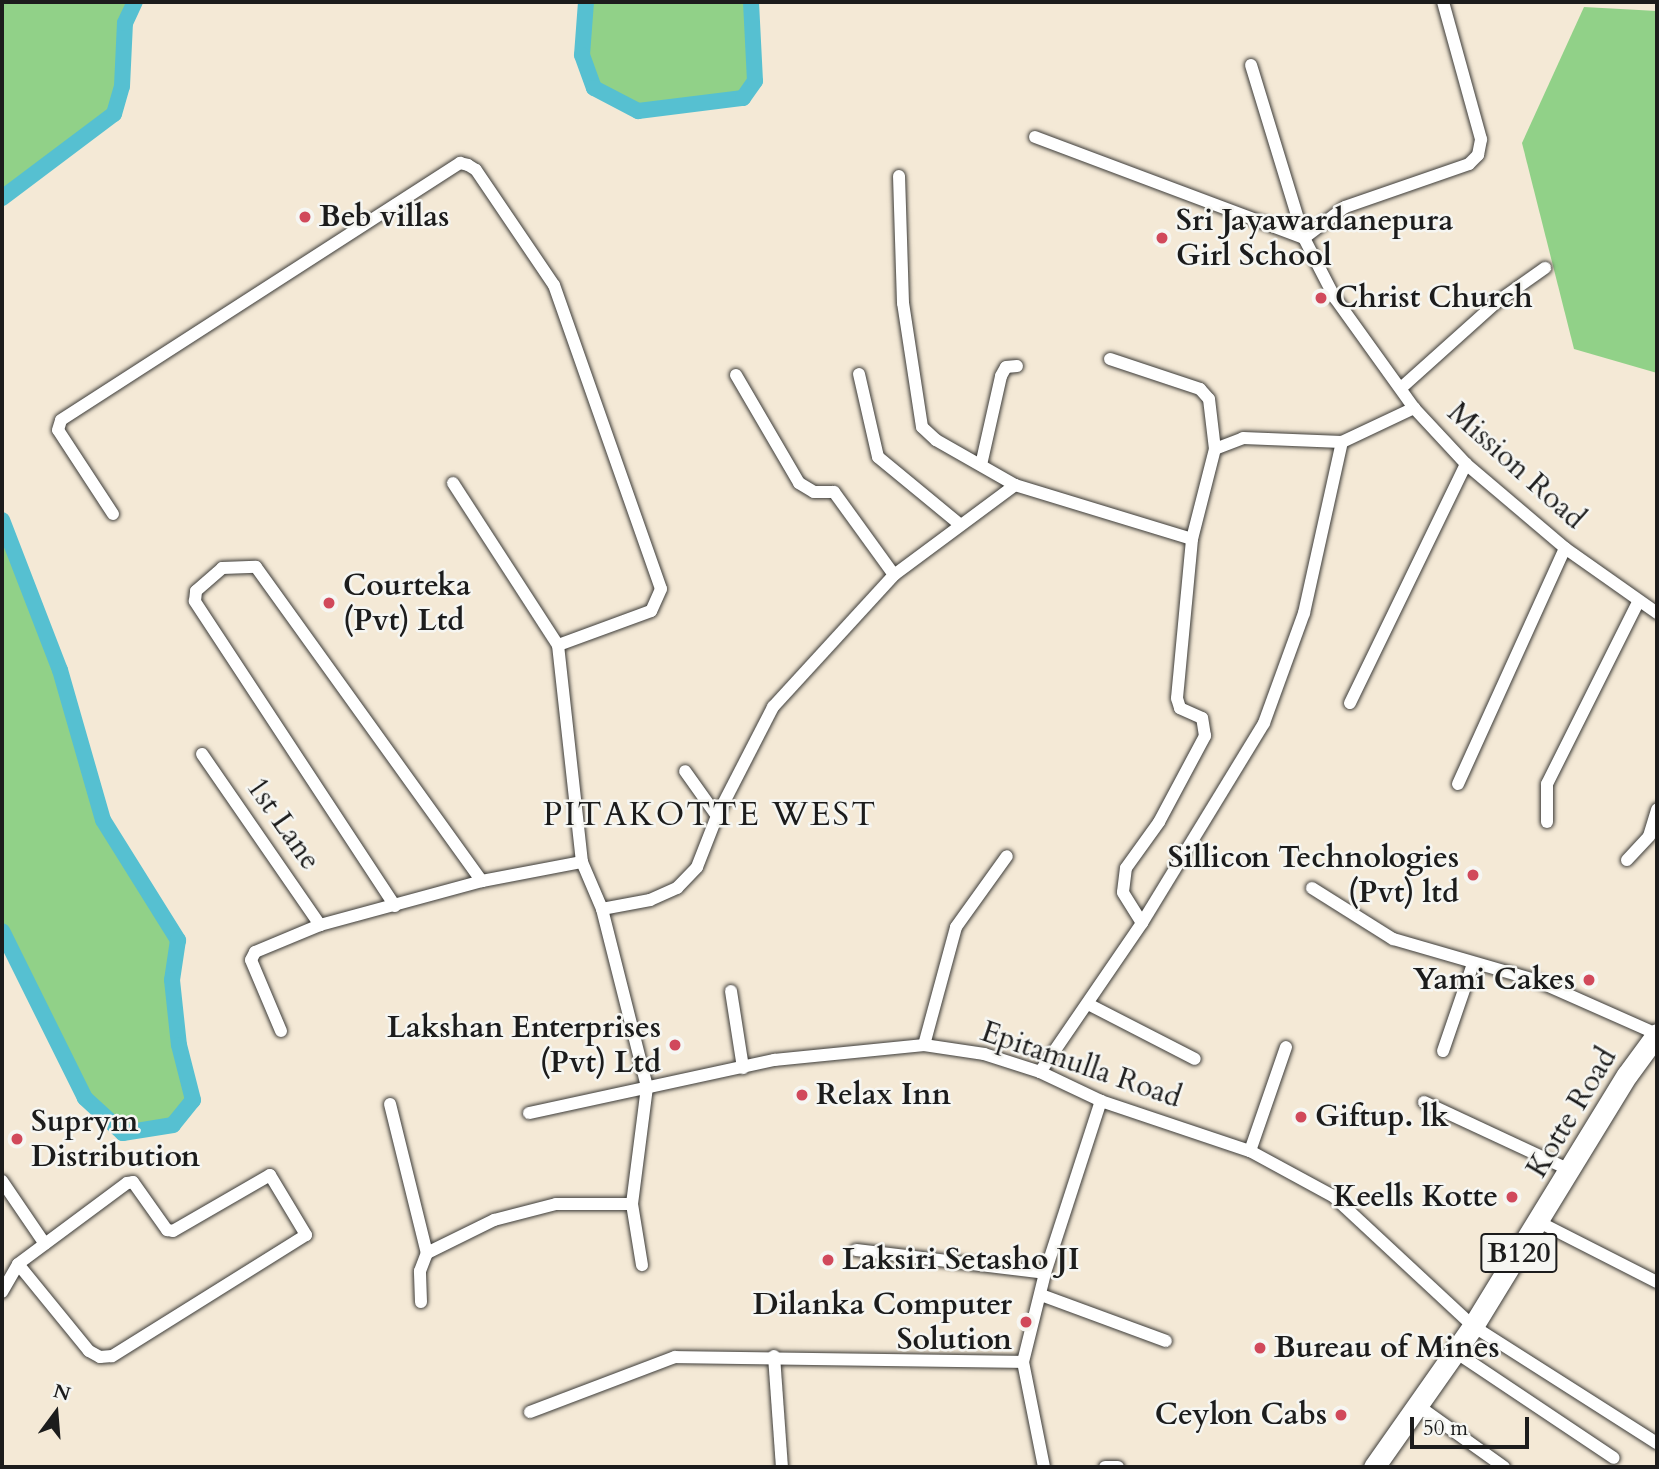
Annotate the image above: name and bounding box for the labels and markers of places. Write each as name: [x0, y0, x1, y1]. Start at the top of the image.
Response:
place label: Beb villas: [319, 199, 449, 235]
place label: Sri Jayawardanepura Girl School: [1176, 203, 1453, 274]
marker: Beb villas: [297, 209, 313, 225]
marker: Sri Jayawardanepura Girl School: [1154, 230, 1170, 246]
place label: Christ Church: [1335, 280, 1533, 316]
marker: Christ Church: [1313, 290, 1329, 306]
place label: Courteka (Pvt) Ltd: [343, 568, 471, 638]
marker: Courteka (Pvt) Ltd: [321, 595, 337, 611]
place label: Sillicon Technologies (Pvt) ltd: [1168, 840, 1459, 910]
marker: Sillicon Technologies (Pvt) ltd: [1465, 867, 1481, 883]
place label: Yami Cakes: [1413, 962, 1575, 998]
marker: Yami Cakes: [1581, 972, 1597, 988]
place label: Lakshan Enterprises (Pvt) Ltd: [387, 1010, 661, 1080]
marker: Lakshan Enterprises (Pvt) Ltd: [667, 1037, 683, 1053]
place label: Relax Inn: [816, 1077, 951, 1113]
marker: Relax Inn: [794, 1087, 810, 1103]
place label: Giftup. lk: [1315, 1099, 1449, 1135]
place label: Suprym Distribution: [31, 1104, 200, 1174]
marker: Giftup. lk: [1293, 1109, 1309, 1125]
marker: Suprym Distribution: [9, 1131, 25, 1147]
place label: Keells Kotte: [1333, 1179, 1498, 1215]
marker: Keells Kotte: [1504, 1189, 1520, 1205]
place label: Laksiri Setasho JI: [842, 1242, 1080, 1278]
marker: Laksiri Setasho JI: [820, 1252, 836, 1268]
place label: Dilanka Computer Solution: [753, 1287, 1012, 1358]
marker: Dilanka Computer Solution: [1018, 1314, 1034, 1330]
place label: Bureau of Mines: [1274, 1330, 1500, 1366]
marker: Bureau of Mines: [1252, 1340, 1268, 1356]
place label: Ceylon Cabs: [1155, 1397, 1327, 1433]
marker: Ceylon Cabs: [1333, 1407, 1349, 1423]

